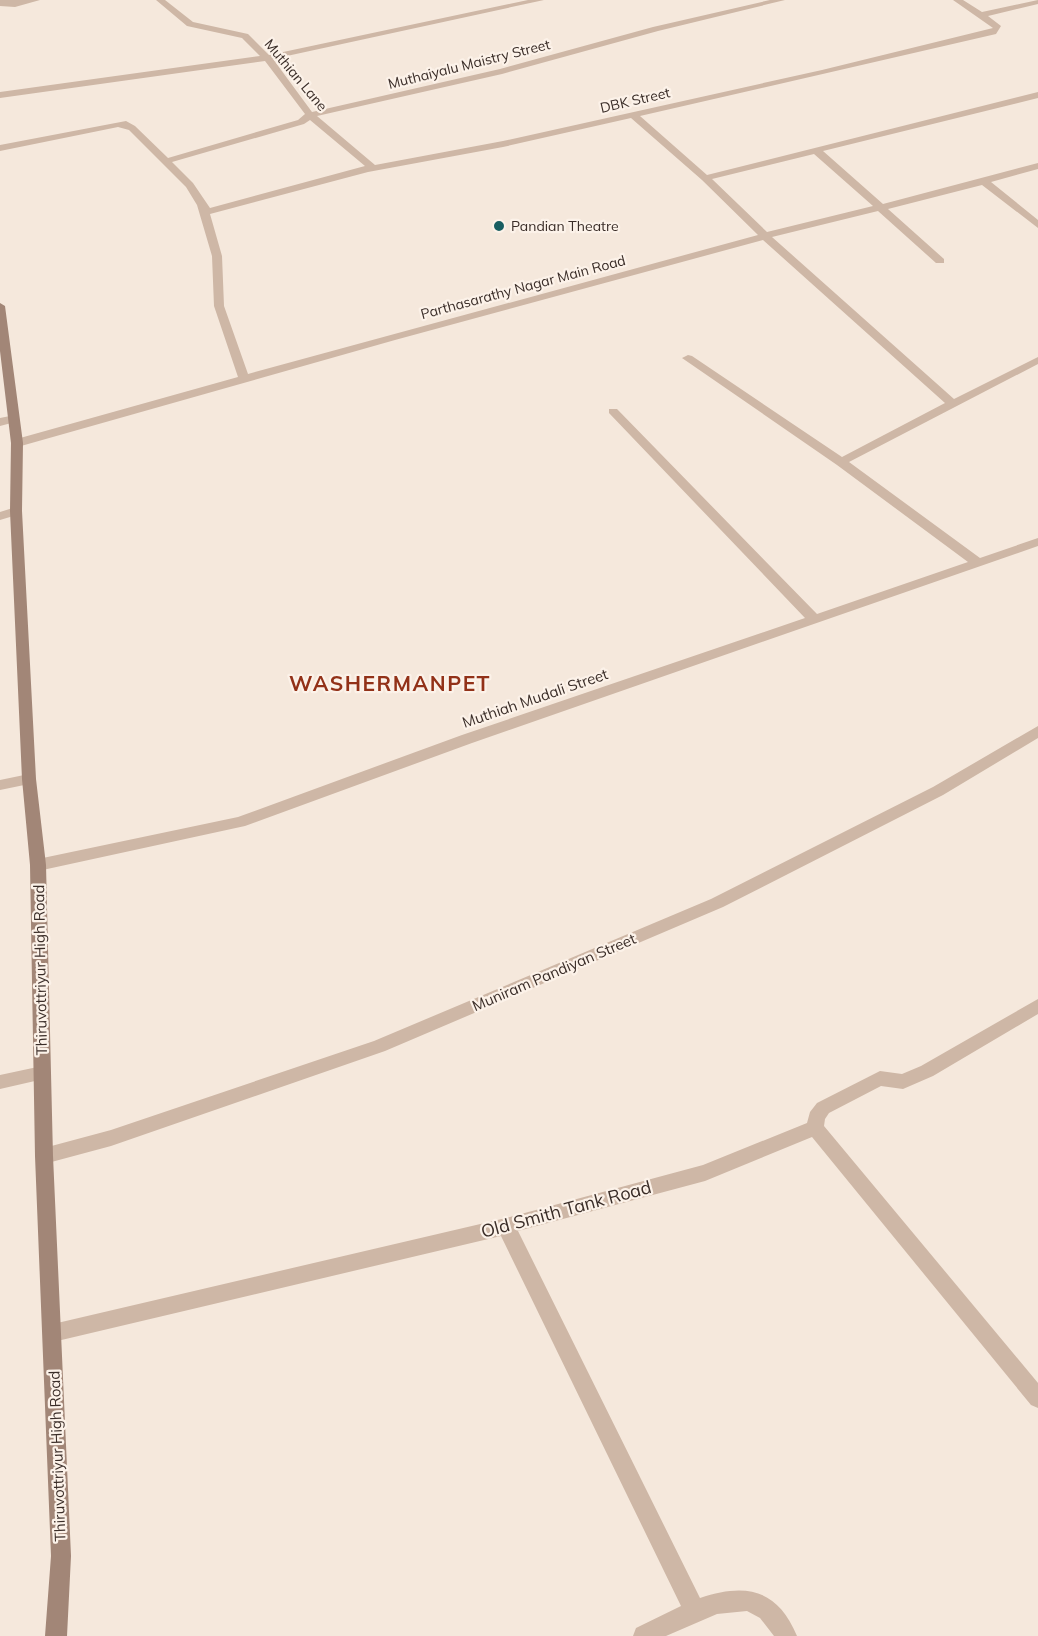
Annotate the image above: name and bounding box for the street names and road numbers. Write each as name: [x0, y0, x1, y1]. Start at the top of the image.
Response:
street label: Muthian Lane: [261, 35, 331, 115]
street label: Muthaiyalu Maistry Street: [386, 35, 552, 93]
street label: DBK Street: [598, 83, 672, 117]
street label: Parthasarathy Nagar Main Road: [419, 251, 627, 323]
street label: Muthiah Mudali Street: [460, 664, 610, 732]
street label: Thiruvottriyur High Road: [29, 884, 51, 1056]
street label: Muniram Pandiyan Street: [469, 929, 639, 1015]
street label: Old Smith Tank Road: [478, 1175, 654, 1243]
street label: Thiruvottriyur High Road: [45, 1370, 69, 1542]

